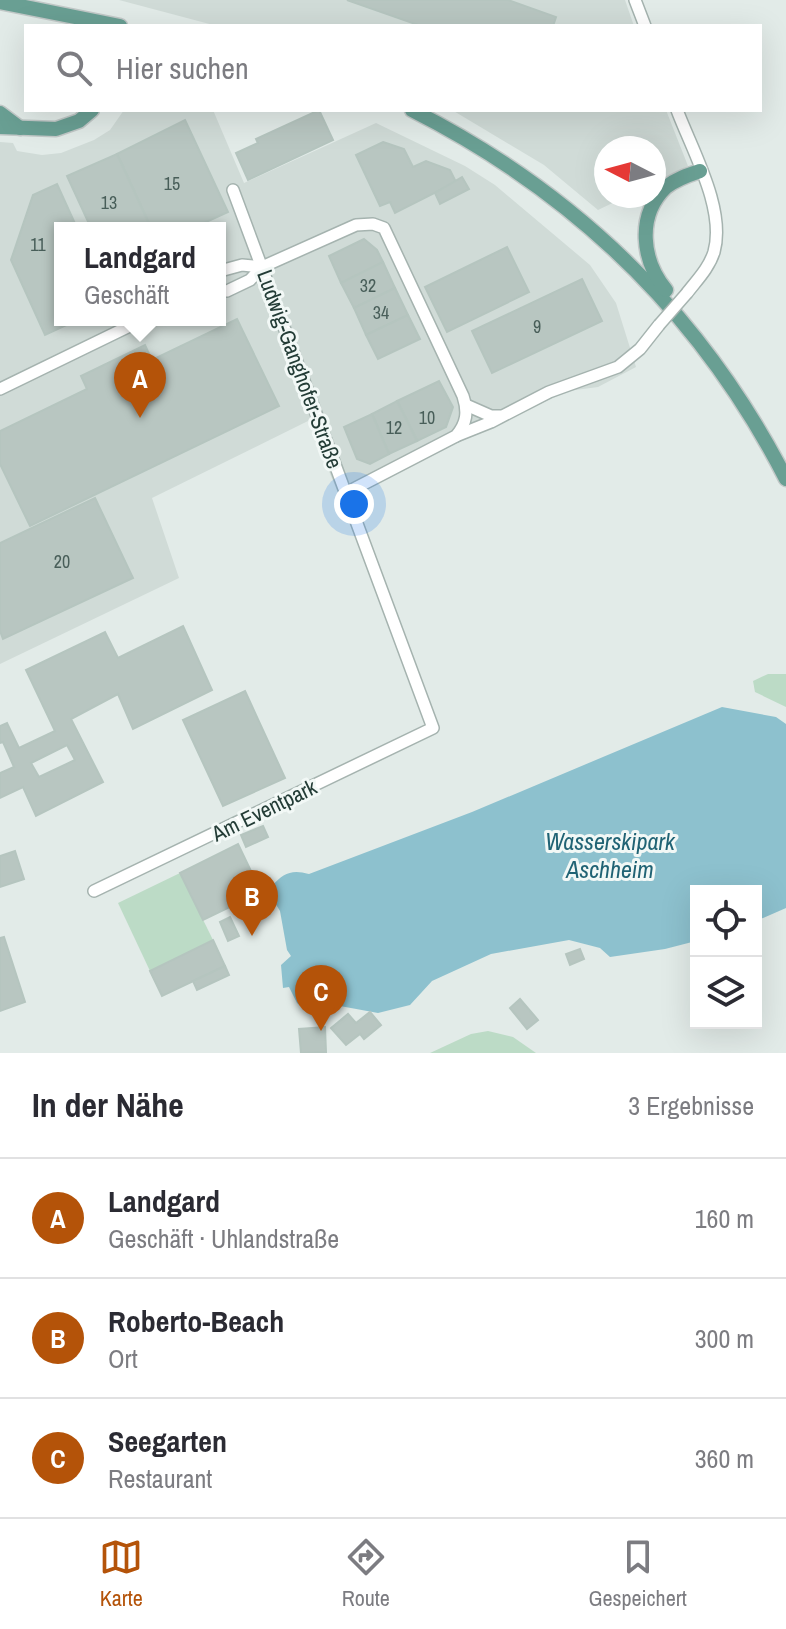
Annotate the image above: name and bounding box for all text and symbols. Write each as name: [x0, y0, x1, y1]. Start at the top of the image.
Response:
search box: [24, 24, 762, 112]
icon: search: [52, 46, 96, 90]
text: Hier suchen: [116, 48, 249, 88]
north arrow: [594, 136, 666, 208]
house number: 15: [164, 171, 180, 196]
house number: 13: [101, 190, 117, 215]
popup: [54, 222, 226, 326]
house number: 11: [30, 232, 46, 257]
text: Landgard: [84, 237, 196, 277]
street label: Ludwig-Ganghofer-Straße: [250, 265, 350, 473]
house number: 32: [360, 273, 376, 298]
text: Geschäft: [84, 277, 169, 312]
house number: 34: [373, 300, 389, 325]
house number: 9: [533, 314, 541, 339]
pin: A: [114, 352, 166, 418]
house number: 10: [419, 405, 435, 430]
house number: 12: [386, 415, 402, 440]
your location: [334, 484, 374, 524]
house number: 20: [54, 549, 70, 574]
street label: Am Eventpark: [206, 771, 322, 849]
water label: Wasserskipark Aschheim: [545, 825, 676, 885]
pin: B: [226, 870, 278, 936]
map controls: [690, 885, 762, 1029]
button: locate: [690, 885, 762, 957]
button: layers: [690, 957, 762, 1029]
pin: C: [295, 965, 347, 1031]
text: In der Nähe: [32, 1082, 184, 1128]
text: 3 Ergebnisse: [628, 1088, 754, 1123]
text: Landgard: [108, 1181, 220, 1221]
text: A: [50, 1201, 66, 1236]
text: 160 m: [695, 1201, 754, 1236]
text: Geschäft · Uhlandstraße: [108, 1221, 339, 1256]
text: Roberto-Beach: [108, 1301, 284, 1341]
text: B: [50, 1321, 66, 1356]
text: 300 m: [695, 1321, 754, 1356]
text: Ort: [108, 1341, 138, 1376]
text: Seegarten: [108, 1421, 227, 1461]
text: C: [50, 1441, 66, 1476]
text: 360 m: [695, 1441, 754, 1476]
text: Restaurant: [108, 1461, 212, 1496]
tab: Karte: [99, 1535, 143, 1613]
tab: Route: [342, 1535, 390, 1613]
tab: Gespeichert: [588, 1535, 687, 1613]

